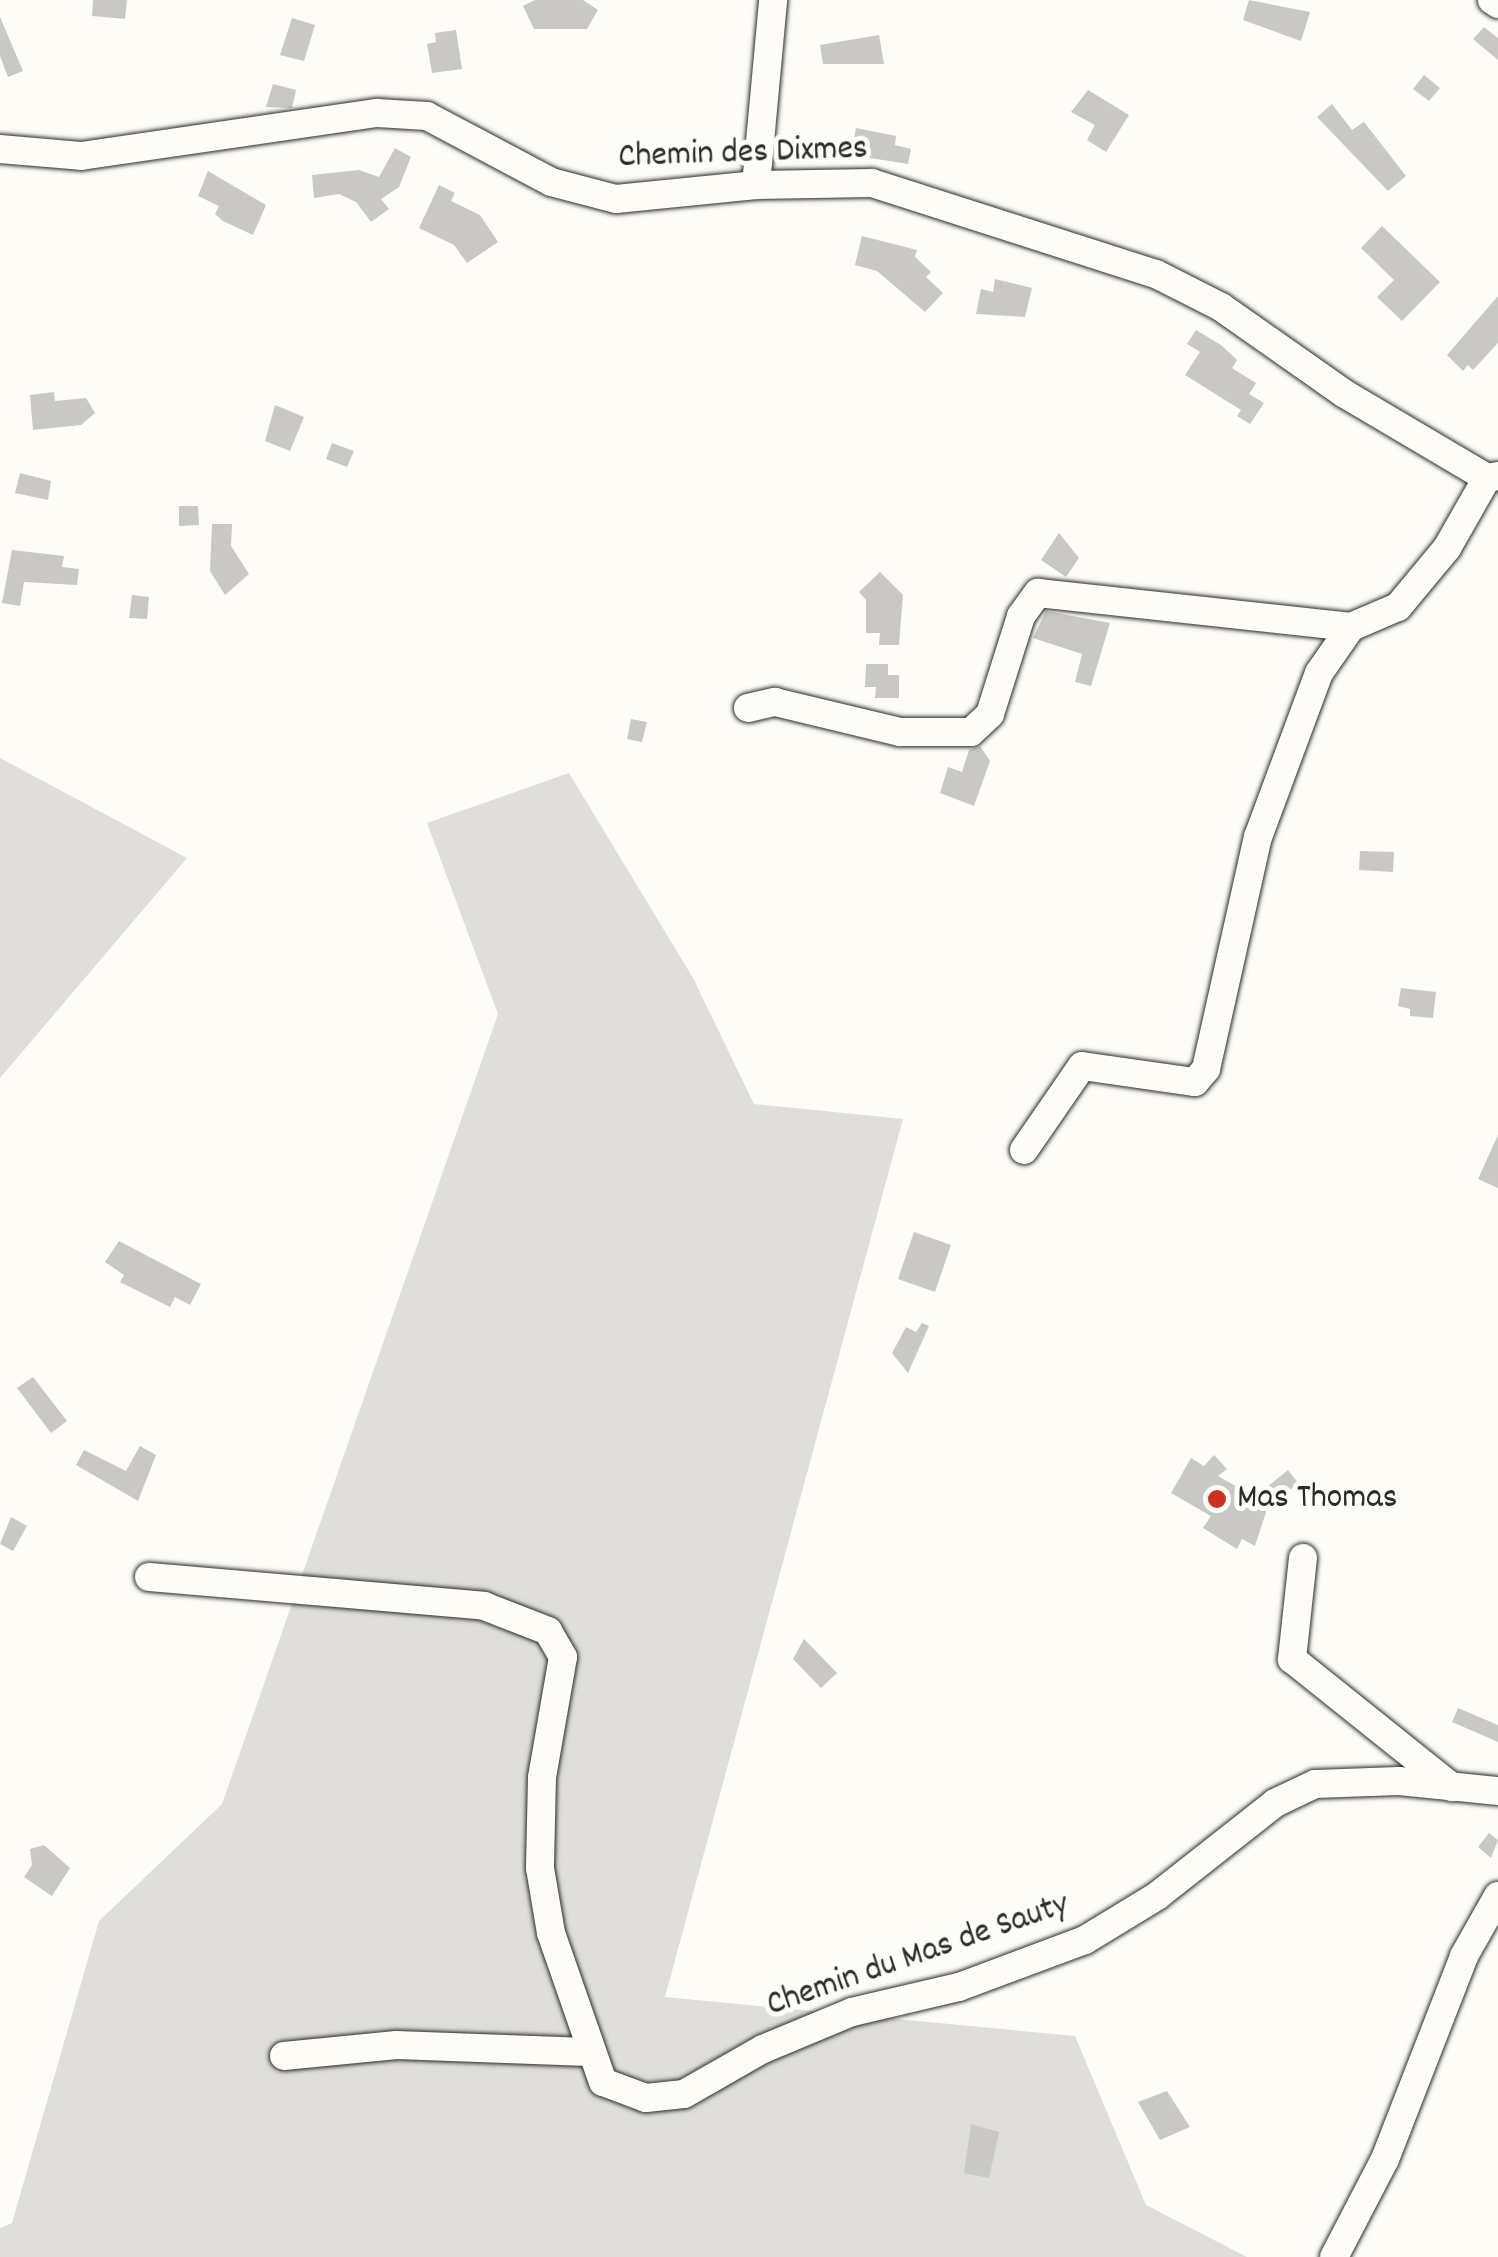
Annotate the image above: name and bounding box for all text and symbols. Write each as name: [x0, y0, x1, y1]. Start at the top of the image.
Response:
street label: Chemin des Dixmes: [618, 129, 868, 179]
place label: Mas Thomas: [1237, 1478, 1397, 1520]
marker: Mas Thomas: [1206, 1488, 1228, 1510]
street label: Chemin du Mas de Sauty: [762, 1885, 1074, 2027]

